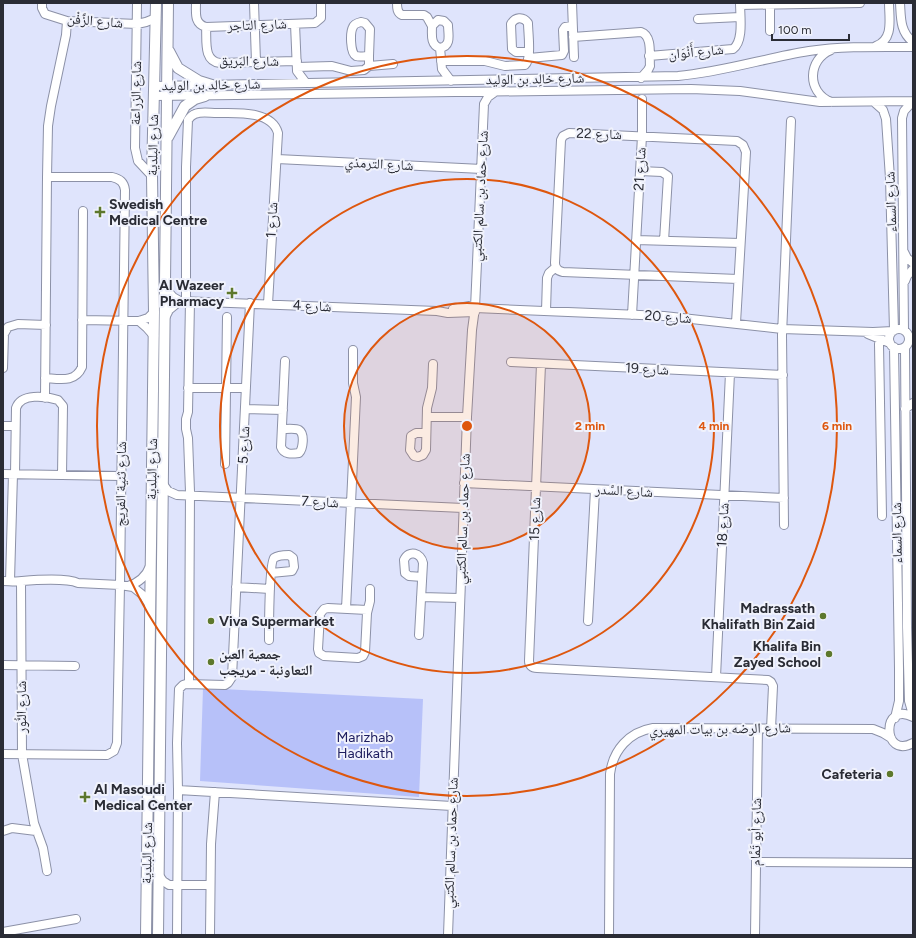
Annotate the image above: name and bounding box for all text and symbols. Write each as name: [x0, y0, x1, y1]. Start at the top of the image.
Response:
street label: شارع الزَّفْن: [66, 10, 124, 33]
street label: شارع التاجر: [226, 15, 287, 36]
scale bar: [772, 16, 849, 42]
text: 100 m: [778, 23, 812, 37]
street label: شارع أَنْوَان: [667, 38, 724, 64]
street label: شارع البَريق: [219, 52, 279, 71]
street label: شارع الزراعة: [127, 61, 146, 125]
street label: شارع خالِد بن الوليد: [486, 70, 584, 89]
street label: شارع خالِد بن الوليد: [162, 76, 260, 95]
street label: شارع البلدية: [144, 114, 163, 176]
street label: شارع 22: [576, 125, 622, 144]
street label: شارع حماد بن سالم الكتبي: [468, 130, 494, 262]
street label: شارع 21: [630, 147, 651, 191]
street label: شارع الترمذي: [344, 154, 414, 177]
street label: شارع السماء: [881, 171, 902, 233]
place label: Swedish Medical Centre: [109, 196, 207, 229]
street label: شارع 1: [263, 202, 282, 238]
marker: Swedish Medical Centre: [94, 206, 106, 218]
place label: Al Wazeer Pharmacy: [159, 277, 225, 310]
marker: Al Wazeer Pharmacy: [227, 288, 237, 298]
street label: شارع 4: [292, 296, 332, 317]
street label: شارع 20: [644, 307, 692, 328]
street label: شارع 19: [625, 359, 669, 380]
centre of rings: [460, 419, 474, 433]
text: 2 min: [575, 419, 605, 433]
text: 4 min: [699, 419, 730, 433]
text: 6 min: [822, 419, 852, 433]
street label: شارع 5: [235, 426, 254, 465]
street label: شارع البلدية: [143, 438, 162, 500]
street label: شارع ثنية الفريج: [112, 441, 131, 527]
street label: شارع حماد بن سالم الكتبي: [452, 453, 476, 585]
street label: شارع السَّدر: [594, 481, 653, 502]
street label: شارع 7: [301, 493, 339, 512]
street label: شارع 15: [526, 497, 545, 541]
street label: شارع 18: [713, 502, 734, 548]
street label: شارع السماء: [888, 502, 907, 564]
place label: Madrassath Khalifath Bin Zaid: [702, 600, 815, 633]
marker: Madrassath Khalifath Bin Zaid: [818, 611, 828, 621]
place label: Viva Supermarket: [219, 613, 335, 630]
marker: Viva Supermarket: [206, 616, 216, 626]
place label: Khalifa Bin Zayed School: [734, 638, 821, 671]
place label: جمعية العبن التعاونبة - مريجب: [219, 646, 313, 679]
marker: Khalifa Bin Zayed School: [824, 649, 834, 659]
marker: جمعية العبن التعاونبة - مريجب: [206, 657, 216, 667]
street label: شارع النُّور: [13, 681, 31, 734]
street label: شارع الرضه بن بيات المهيري: [649, 719, 791, 741]
park label: Marizhab Hadikath: [337, 729, 394, 762]
place label: Cafeteria: [822, 766, 882, 783]
marker: Cafeteria: [885, 769, 895, 779]
street label: شارع حماد بن سالم الكتبي: [440, 777, 464, 909]
place label: Al Masoudi Medical Center: [94, 781, 193, 814]
marker: Al Masoudi Medical Center: [79, 791, 91, 803]
street label: شارع أبو تَمَّام: [747, 798, 766, 866]
street label: شارع البلدية: [138, 822, 157, 884]

